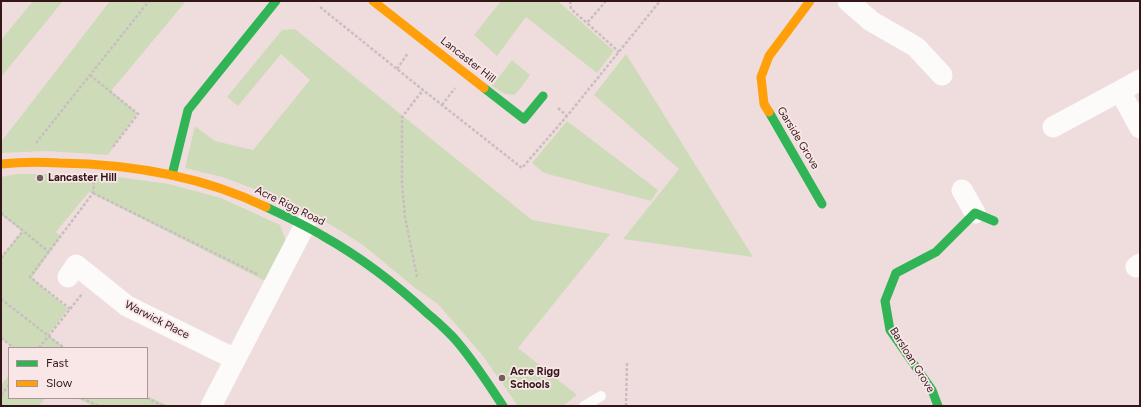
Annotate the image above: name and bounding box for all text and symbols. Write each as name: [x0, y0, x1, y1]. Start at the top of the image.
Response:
street label: Lancaster Hill: [438, 34, 498, 86]
street label: Garside Grove: [774, 104, 822, 172]
place label: Lancaster Hill: [48, 171, 117, 185]
marker: Lancaster Hill: [35, 173, 45, 183]
street label: Acre Rigg Road: [253, 183, 327, 229]
street label: Warwick Place: [122, 298, 192, 342]
street label: Barsloan Grove: [887, 325, 937, 395]
legend: [8, 347, 148, 399]
text: Fast: [46, 356, 69, 370]
place label: Acre Rigg Schools: [510, 365, 560, 391]
marker: Acre Rigg Schools: [497, 373, 507, 383]
text: Slow: [46, 376, 72, 390]

